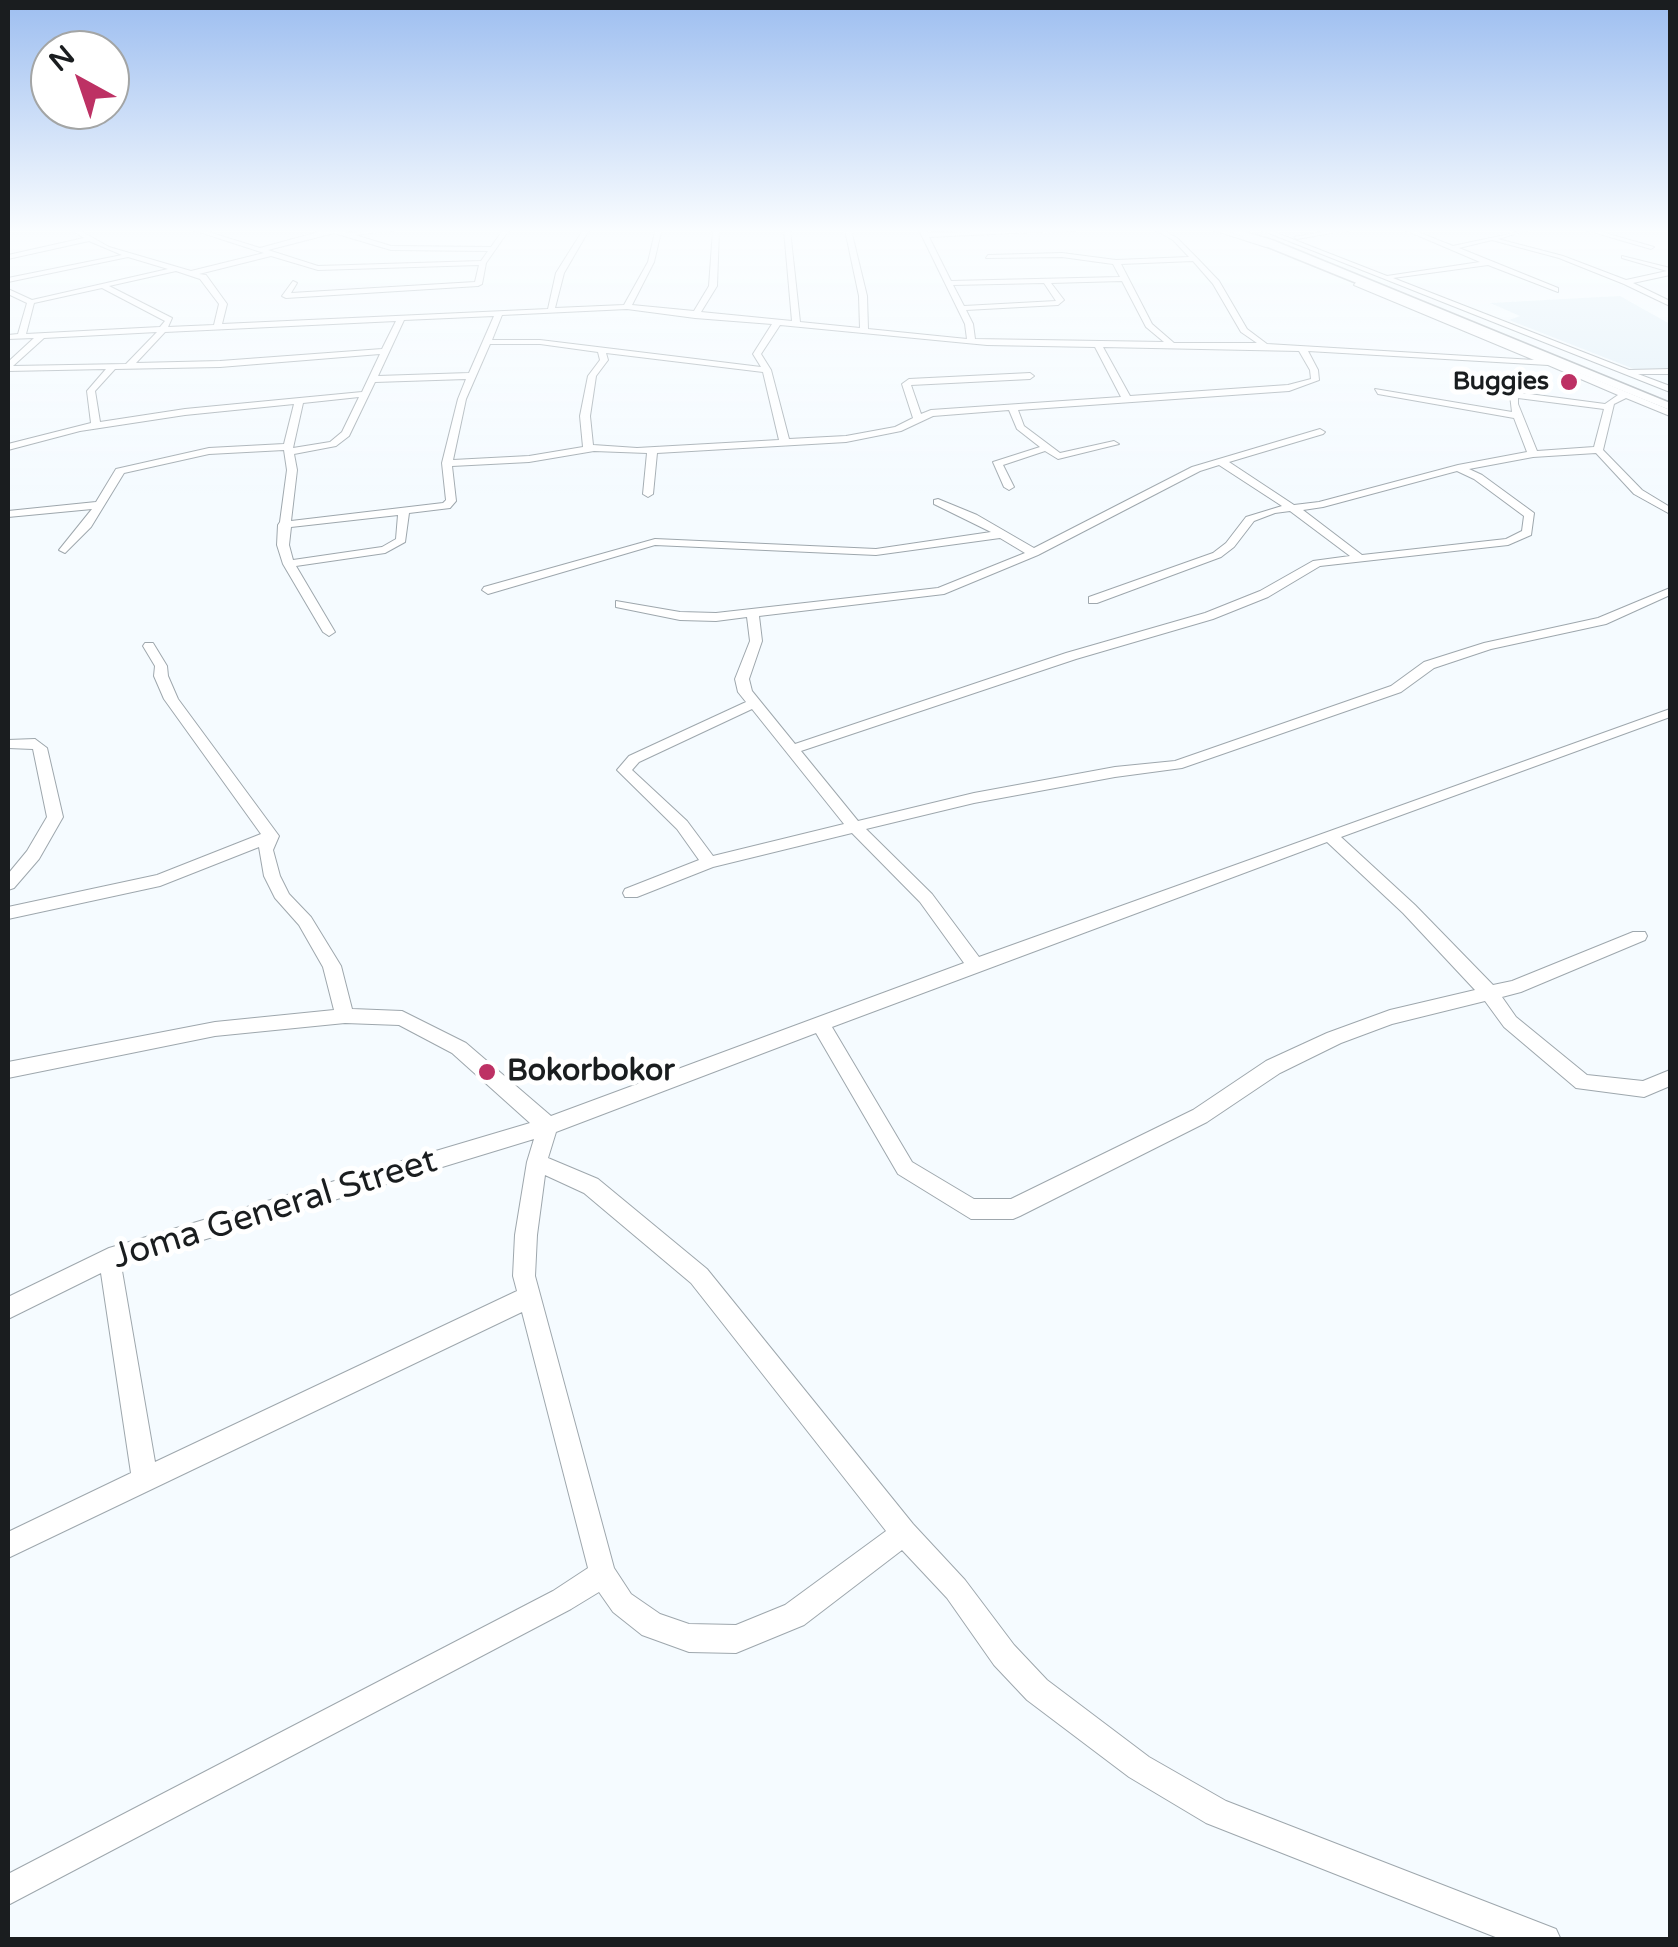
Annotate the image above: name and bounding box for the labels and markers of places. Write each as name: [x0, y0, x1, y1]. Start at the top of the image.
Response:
place label: Buggies: [1453, 367, 1549, 397]
marker: Buggies: [1558, 371, 1580, 393]
place label: Bokorbokor: [507, 1054, 675, 1090]
marker: Bokorbokor: [476, 1061, 498, 1083]

